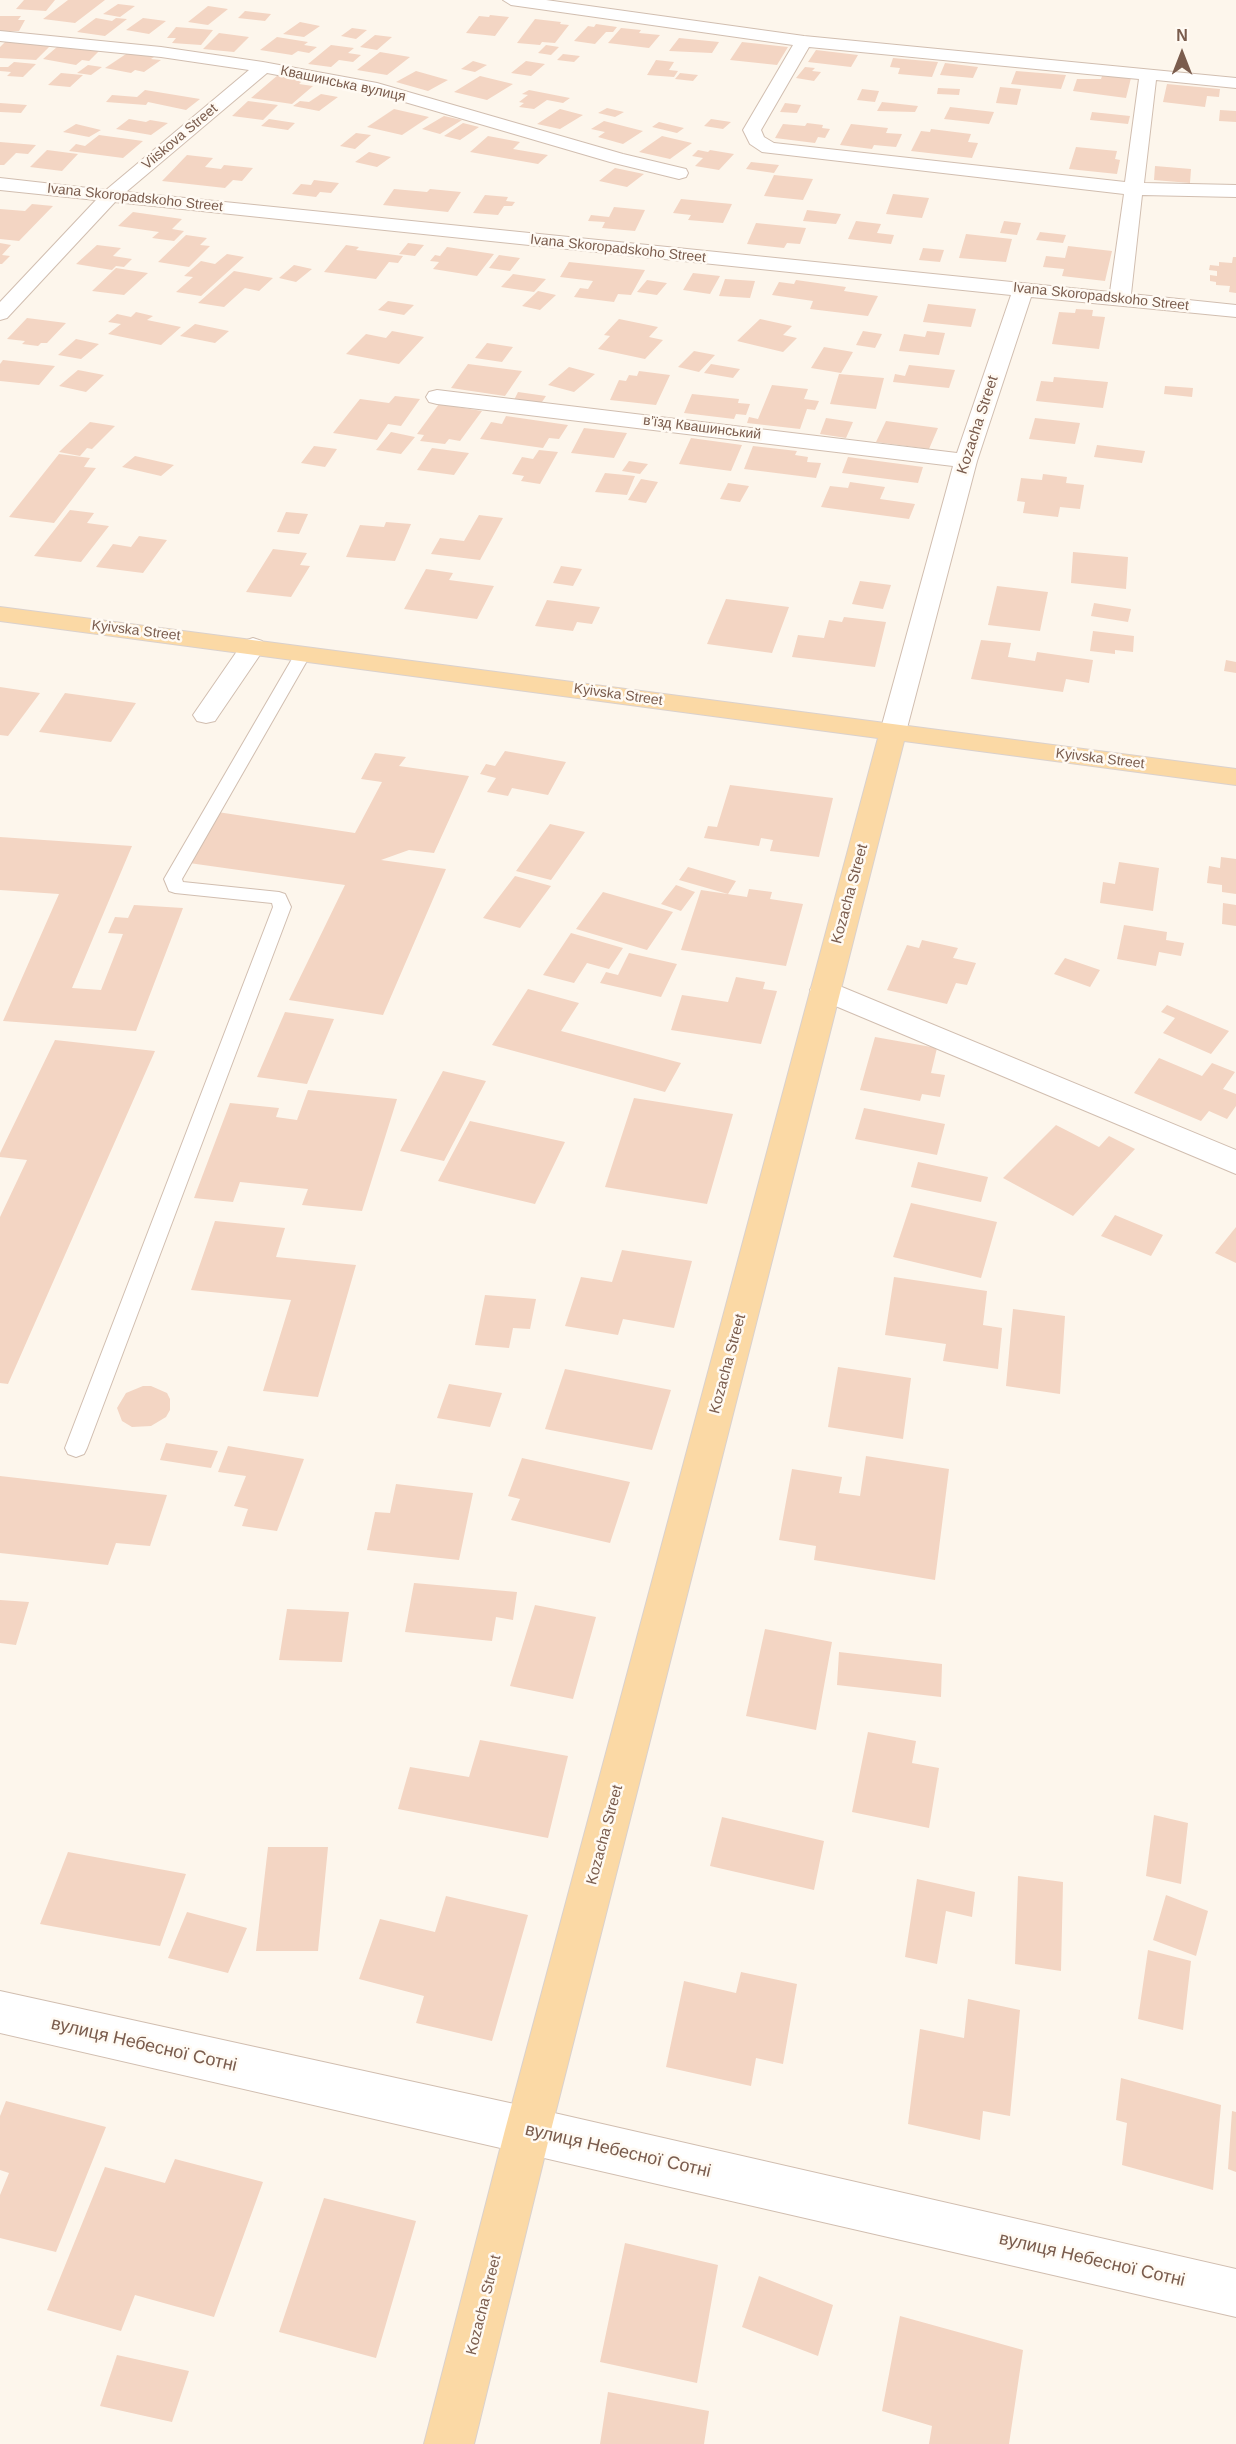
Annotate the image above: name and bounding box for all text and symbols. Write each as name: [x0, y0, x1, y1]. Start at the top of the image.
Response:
north arrow: [1152, 24, 1212, 84]
text: N: [1176, 27, 1188, 44]
street label: Квашинська вулиця: [279, 62, 407, 106]
street label: Viiskova Street: [139, 101, 221, 173]
street label: Ivana Skoropadskoho Street: [46, 180, 224, 216]
street label: Ivana Skoropadskoho Street: [529, 231, 707, 267]
street label: Ivana Skoropadskoho Street: [1012, 279, 1190, 315]
street label: Kozacha Street: [954, 373, 1002, 477]
street label: в’їзд Квашинський: [642, 412, 762, 444]
street label: Kyivska Street: [91, 617, 181, 645]
street label: Kyivska Street: [573, 680, 663, 710]
street label: Kyivska Street: [1055, 745, 1145, 773]
street label: Kozacha Street: [828, 842, 872, 946]
street label: Kozacha Street: [706, 1312, 750, 1416]
street label: Kozacha Street: [583, 1783, 627, 1887]
street label: вулиця Небесної Сотні: [49, 2013, 239, 2077]
street label: вулиця Небесної Сотні: [523, 2119, 713, 2183]
street label: вулиця Небесної Сотні: [997, 2228, 1187, 2292]
street label: Kozacha Street: [463, 2253, 505, 2357]

